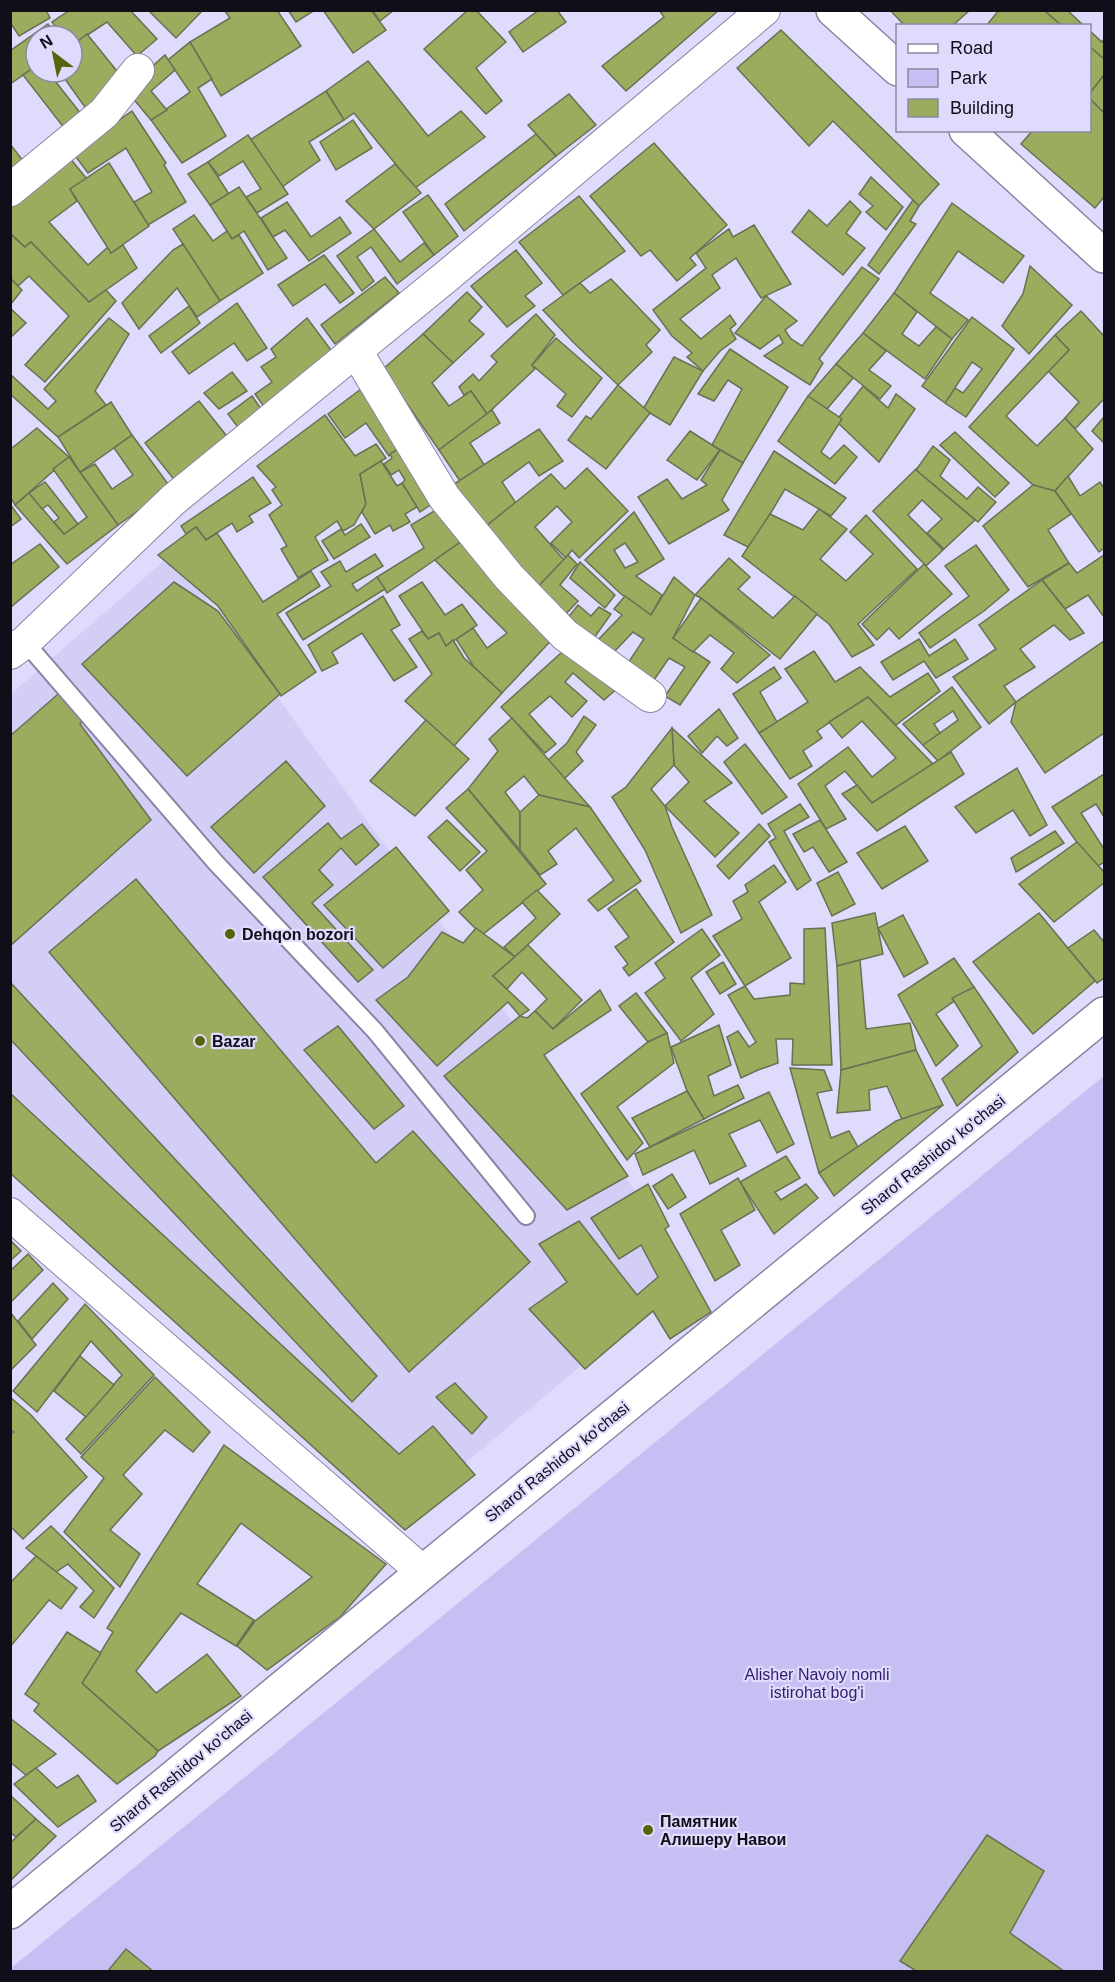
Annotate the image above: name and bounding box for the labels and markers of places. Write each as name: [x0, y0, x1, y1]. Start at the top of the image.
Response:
place label: Dehqon bozori: [242, 926, 354, 943]
marker: Dehqon bozori: [223, 927, 237, 941]
place label: Bazar: [212, 1033, 256, 1050]
marker: Bazar: [193, 1034, 207, 1048]
place label: Памятник Алишеру Навои: [660, 1813, 786, 1848]
marker: Памятник Алишеру Навои: [641, 1823, 655, 1837]

